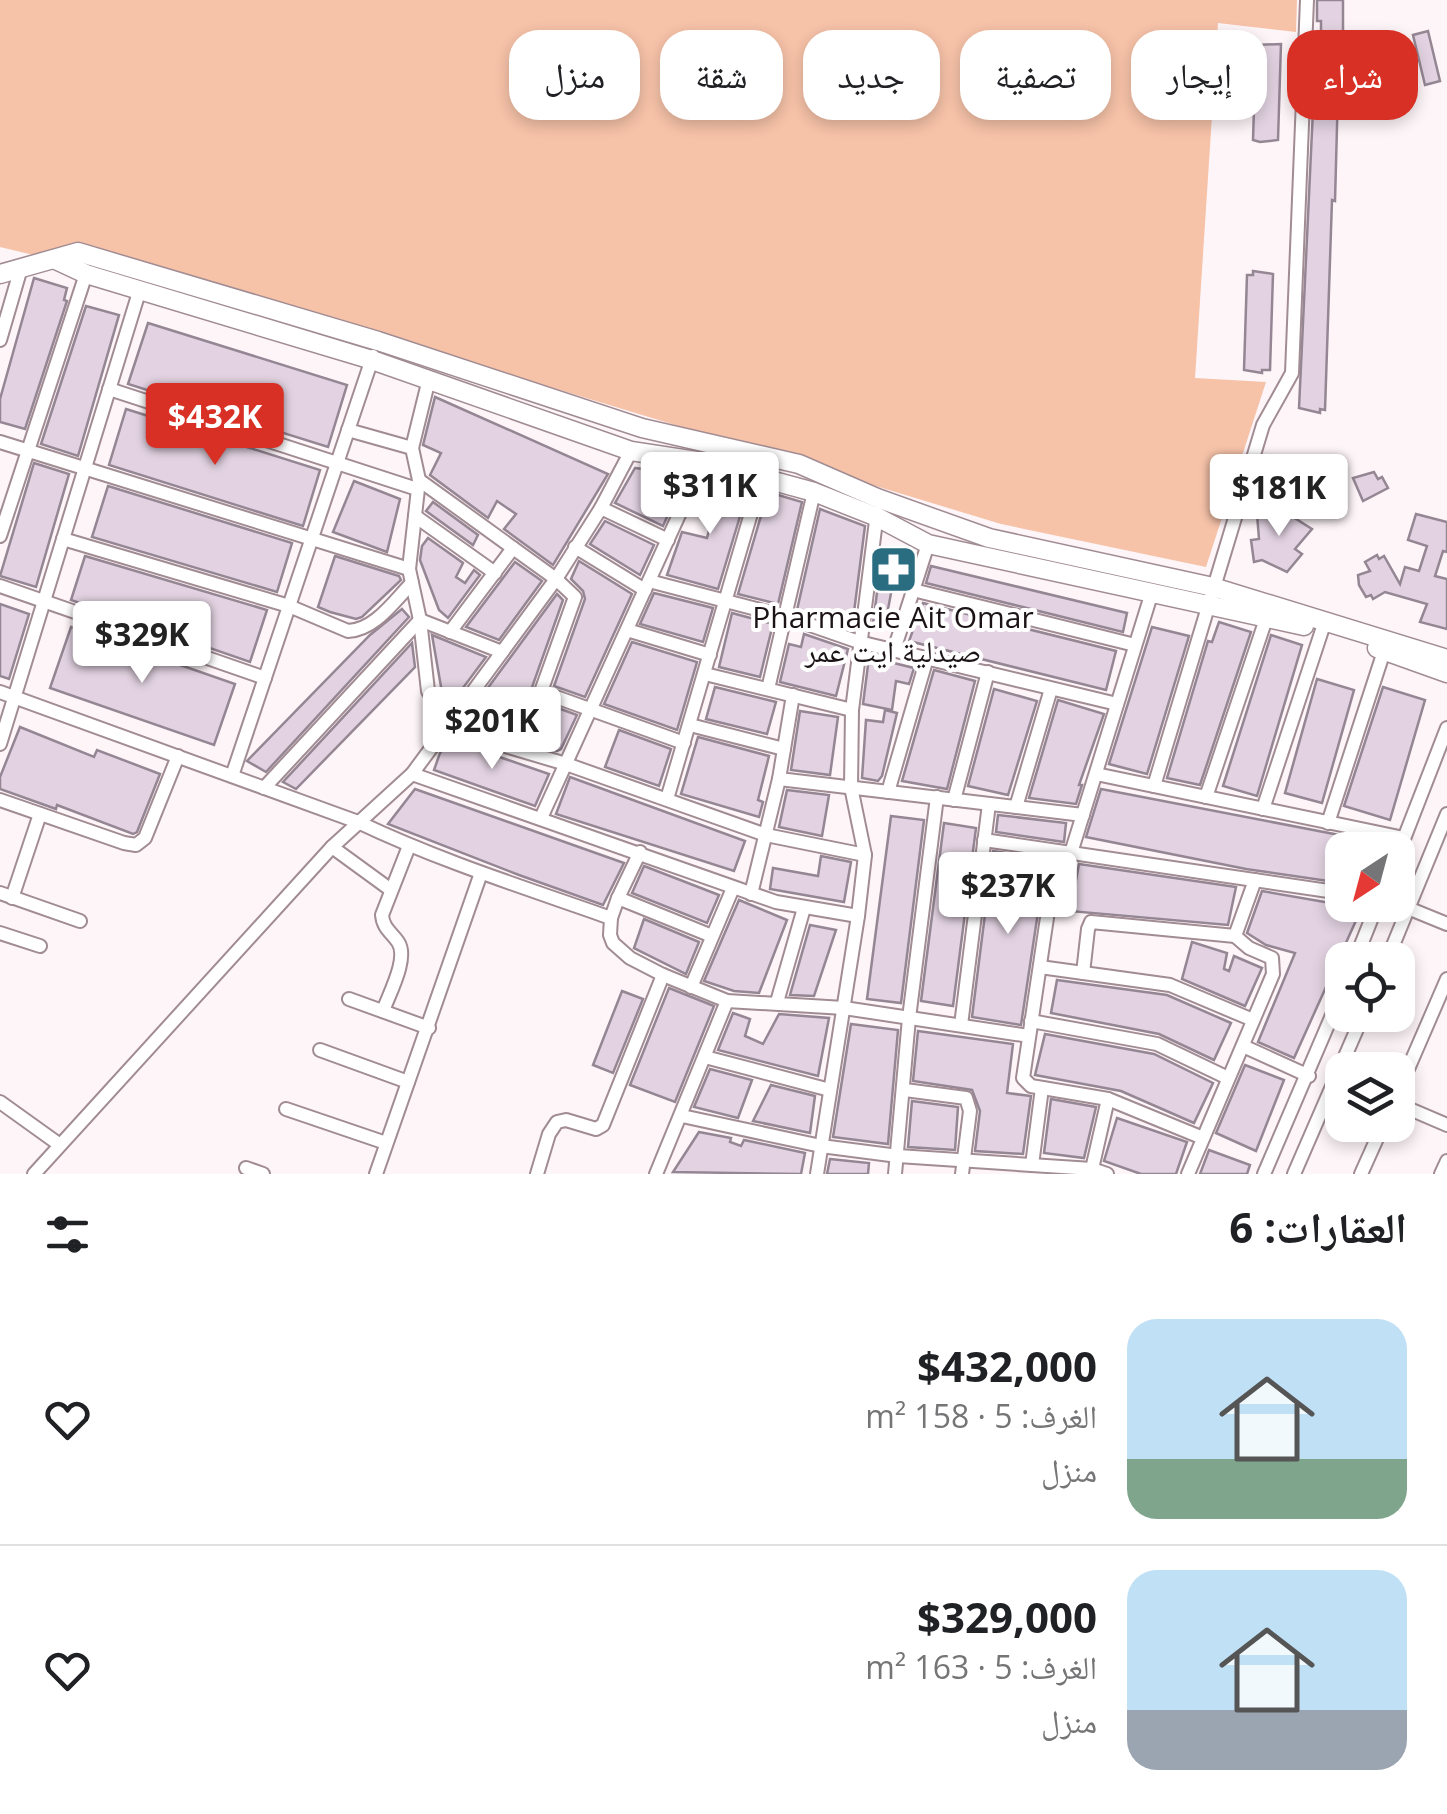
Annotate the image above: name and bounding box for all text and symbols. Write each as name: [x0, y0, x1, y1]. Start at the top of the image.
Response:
chip: منزل: [509, 30, 640, 120]
chip: شقة: [660, 30, 783, 120]
chip: جديد: [803, 30, 940, 120]
chip: تصفية: [960, 30, 1111, 120]
chip: إيجار: [1131, 30, 1267, 120]
chip: شراء: [1287, 30, 1418, 120]
pin: $432K: [145, 383, 285, 468]
text: $432K: [168, 394, 262, 437]
pin: $311K: [640, 452, 780, 537]
pin: $181K: [1209, 454, 1349, 539]
text: $311K: [663, 463, 757, 506]
text: $181K: [1232, 465, 1326, 508]
pharmacy icon: Pharmacie Ait Omar صيدلية ايت عمر: [867, 543, 919, 595]
place label: Pharmacie Ait Omar صيدلية ايت عمر: [752, 596, 1034, 671]
pin: $329K: [72, 601, 212, 686]
text: $329K: [95, 612, 189, 655]
pin: $201K: [422, 687, 562, 772]
text: $201K: [445, 698, 539, 741]
north arrow: [1325, 832, 1415, 922]
map controls: [1325, 832, 1415, 1142]
pin: $237K: [938, 852, 1078, 937]
text: $237K: [961, 863, 1055, 906]
button: locate: [1325, 942, 1415, 1032]
button: layers: [1325, 1052, 1415, 1142]
text: العقارات: 6: [1229, 1198, 1407, 1255]
icon: filters: [40, 1207, 95, 1262]
text: $432,000: [917, 1337, 1097, 1394]
icon: home: [1207, 1359, 1327, 1479]
icon: heart: [40, 1392, 95, 1447]
text: الغرف: 5 · 158 m²: [865, 1394, 1097, 1437]
text: منزل: [1041, 1448, 1097, 1491]
text: $329,000: [917, 1588, 1097, 1645]
icon: home: [1207, 1610, 1327, 1730]
icon: heart: [40, 1643, 95, 1698]
text: الغرف: 5 · 163 m²: [865, 1645, 1097, 1688]
text: منزل: [1041, 1699, 1097, 1742]

